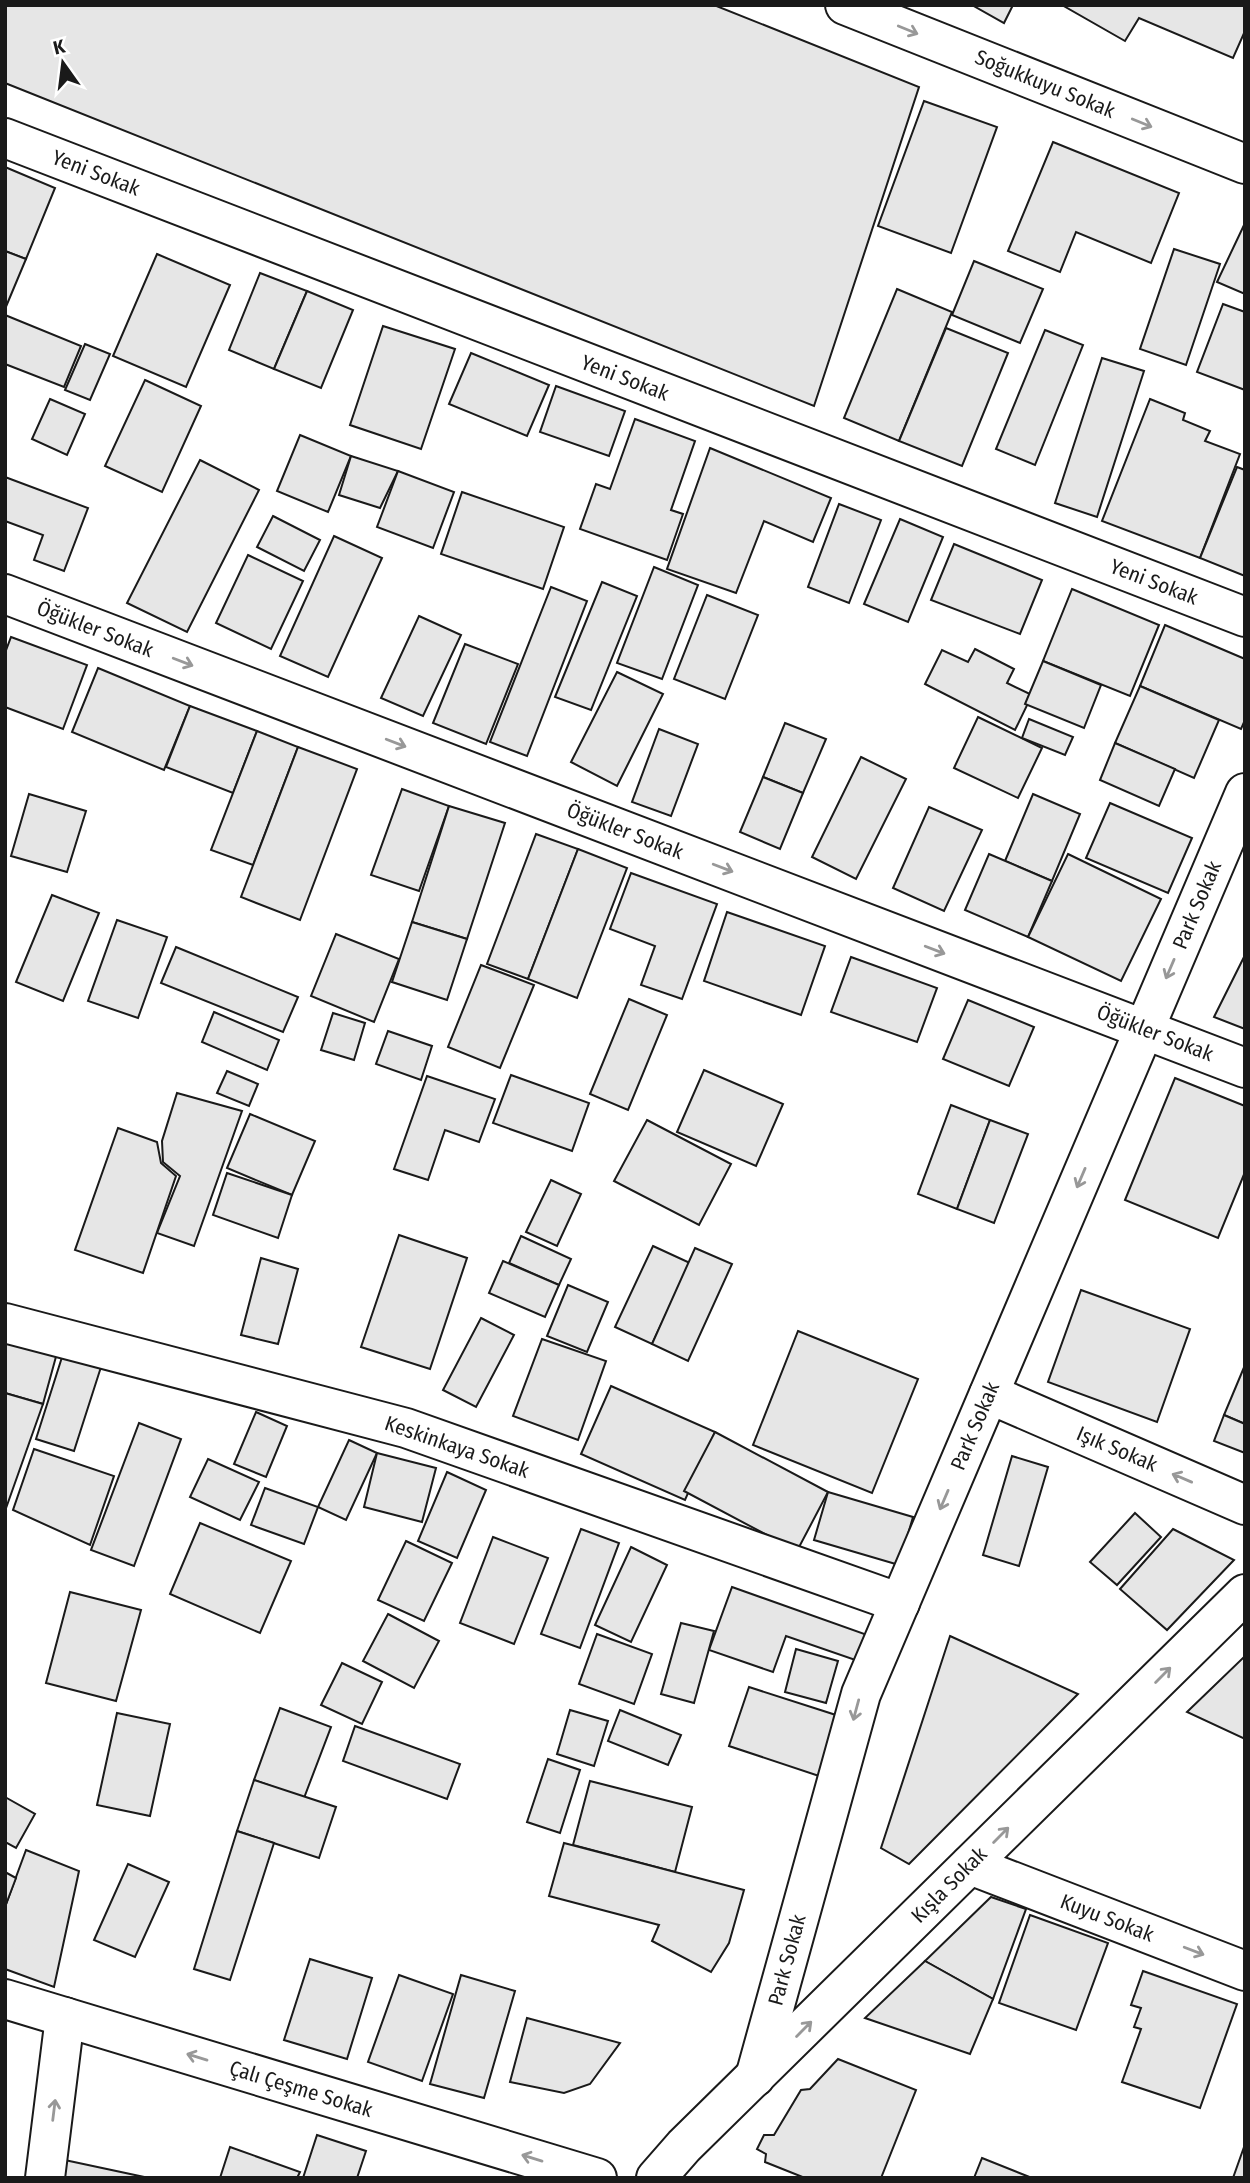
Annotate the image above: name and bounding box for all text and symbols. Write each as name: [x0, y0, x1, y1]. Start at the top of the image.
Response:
one-way arrow: [897, 25, 919, 38]
north arrow: [28, 28, 98, 98]
text: K: [51, 34, 68, 59]
street label: Soğukkuyu Sokak: [971, 44, 1119, 124]
one-way arrow: [1131, 118, 1153, 131]
street label: Yeni Sokak: [48, 144, 144, 202]
street label: Yeni Sokak: [577, 349, 673, 407]
street label: Yeni Sokak: [1106, 553, 1202, 611]
street label: Öğükler Sokak: [33, 595, 157, 663]
one-way arrow: [172, 657, 194, 670]
one-way arrow: [385, 738, 406, 751]
street label: Öğükler Sokak: [563, 797, 687, 865]
street label: Park Sokak: [1167, 857, 1227, 953]
one-way arrow: [711, 863, 733, 876]
one-way arrow: [924, 944, 946, 957]
one-way arrow: [1163, 958, 1176, 979]
street label: Öğükler Sokak: [1093, 999, 1217, 1067]
one-way arrow: [1073, 1167, 1086, 1188]
street label: Park Sokak: [945, 1378, 1005, 1474]
street label: Keskinkaya Sokak: [381, 1410, 533, 1484]
street label: Işık Sokak: [1073, 1420, 1162, 1478]
one-way arrow: [1172, 1471, 1193, 1484]
one-way arrow: [936, 1489, 949, 1510]
one-way arrow: [1154, 1667, 1171, 1684]
one-way arrow: [849, 1698, 862, 1721]
one-way arrow: [992, 1826, 1009, 1843]
street label: Kışla Sokak: [905, 1841, 993, 1929]
street label: Kuyu Sokak: [1057, 1888, 1158, 1948]
street label: Park Sokak: [762, 1911, 812, 2008]
one-way arrow: [1182, 1946, 1204, 1959]
one-way arrow: [795, 2020, 812, 2037]
one-way arrow: [186, 2050, 208, 2063]
street label: Çalı Çeşme Sokak: [226, 2055, 376, 2123]
one-way arrow: [47, 2099, 60, 2122]
one-way arrow: [521, 2151, 543, 2164]

